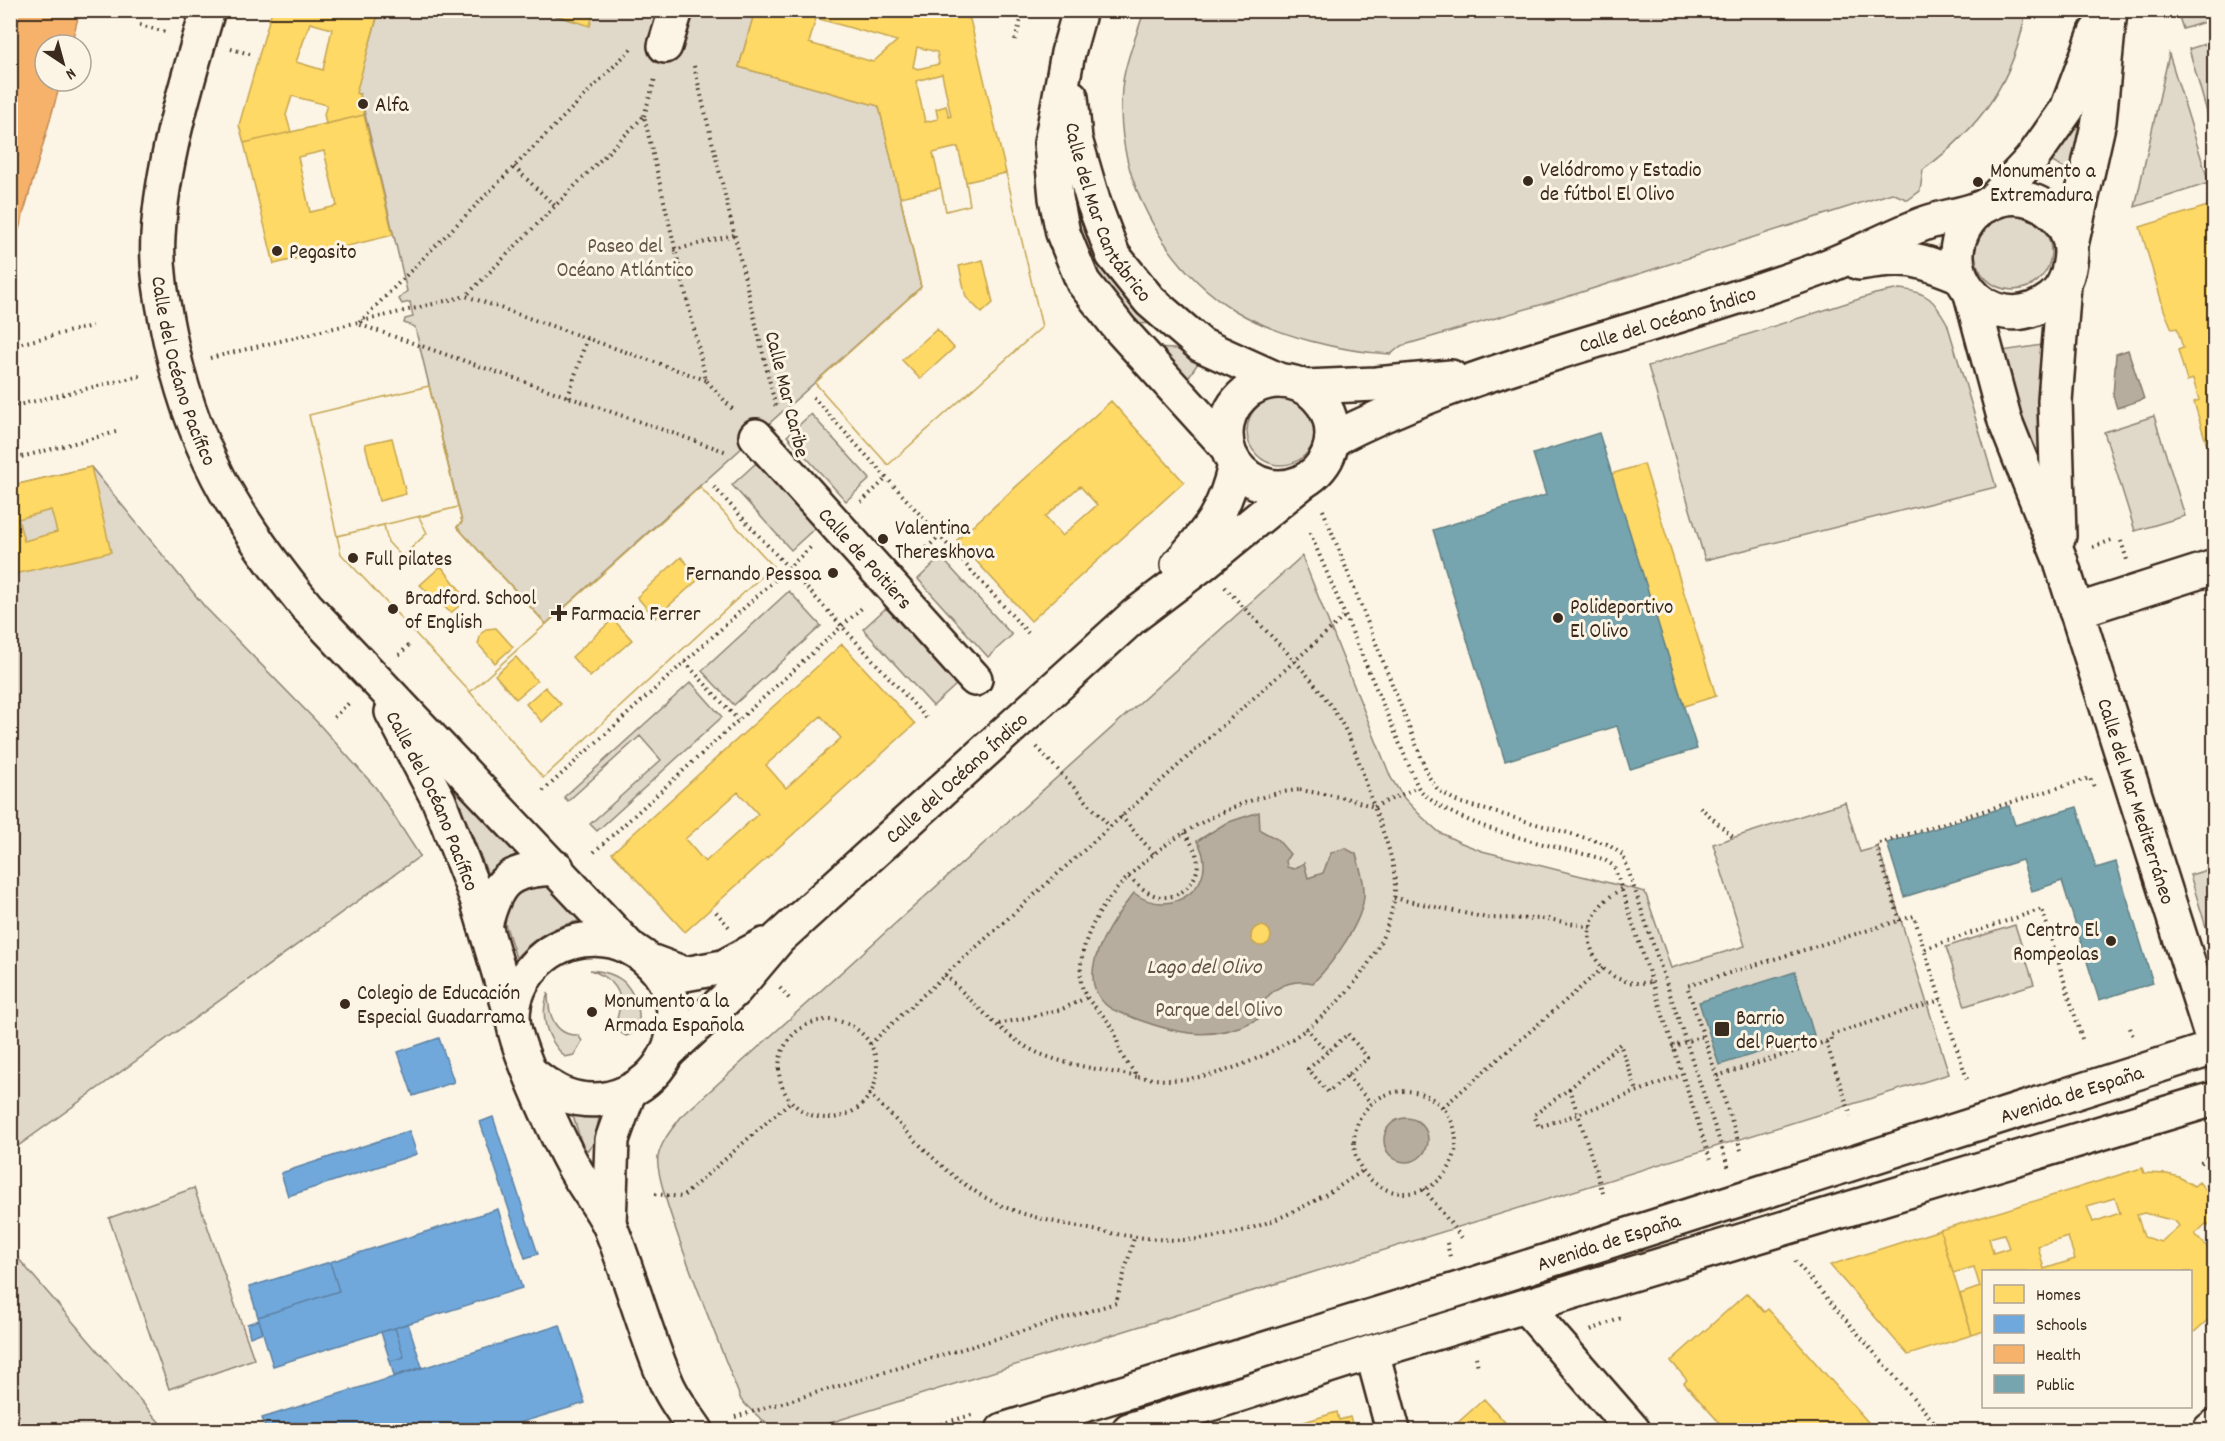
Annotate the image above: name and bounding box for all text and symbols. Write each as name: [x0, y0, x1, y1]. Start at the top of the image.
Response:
north arrow: [33, 33, 93, 93]
text: N: [60, 61, 80, 85]
place label: Alfa: [375, 92, 410, 122]
marker: Alfa: [356, 97, 370, 111]
street label: Calle del Mar Cantábrico: [1056, 121, 1157, 310]
place label: Velódromo y Estadio de fútbol El Olivo: [1540, 157, 1702, 211]
place label: Monumento a Extremadura: [1990, 158, 2097, 212]
marker: Velódromo y Estadio de fútbol El Olivo: [1521, 174, 1535, 188]
marker: Monumento a Extremadura: [1971, 175, 1985, 189]
park label: Paseo del Océano Atlántico: [556, 233, 694, 287]
place label: Pegasito: [289, 239, 357, 269]
marker: Pegasito: [270, 244, 284, 258]
street label: Calle del Océano Pacífico: [141, 275, 222, 472]
street label: Calle del Océano Índico: [1576, 280, 1761, 363]
street label: Calle Mar Caribe: [755, 328, 815, 461]
street label: Calle de Poitiers: [809, 502, 918, 618]
place label: Valentina Thereskhova: [895, 515, 995, 569]
marker: Valentina Thereskhova: [876, 532, 890, 546]
place label: Full pilates: [365, 546, 452, 576]
marker: Full pilates: [346, 551, 360, 565]
place label: Fernando Pessoa: [686, 561, 822, 591]
marker: Fernando Pessoa: [826, 566, 840, 580]
place label: Bradford. School of English: [405, 585, 536, 639]
place label: Polideportivo El Olivo: [1570, 594, 1673, 648]
place label: Farmacia Ferrer: [571, 601, 701, 631]
marker: Bradford. School of English: [386, 602, 400, 616]
marker: Farmacia Ferrer: [552, 606, 566, 620]
marker: Polideportivo El Olivo: [1551, 611, 1565, 625]
street label: Calle del Mar Mediterráneo: [2087, 695, 2181, 909]
street label: Calle del Océano Pacífico: [376, 706, 485, 896]
street label: Calle del Océano Índico: [880, 707, 1036, 852]
place label: Centro El Rompeolas: [2013, 917, 2099, 971]
marker: Centro El Rompeolas: [2104, 934, 2118, 948]
water label: Lago del Olivo: [1147, 953, 1263, 984]
place label: Colegio de Educación Especial Guadarrama: [357, 980, 526, 1034]
place label: Monumento a la Armada Española: [604, 988, 745, 1042]
marker: Colegio de Educación Especial Guadarrama: [338, 997, 352, 1011]
park label: Parque del Olivo: [1155, 997, 1283, 1027]
marker: Monumento a la Armada Española: [585, 1005, 599, 1019]
place label: Barrio del Puerto: [1736, 1005, 1818, 1059]
marker: Barrio del Puerto: [1713, 1020, 1731, 1038]
street label: Avenida de España: [1997, 1059, 2149, 1133]
street label: Avenida de España: [1534, 1207, 1686, 1281]
legend: [1982, 1270, 2192, 1408]
text: Homes: [2036, 1284, 2081, 1309]
text: Schools: [2036, 1314, 2087, 1339]
text: Health: [2036, 1344, 2081, 1369]
text: Public: [2036, 1374, 2075, 1399]

